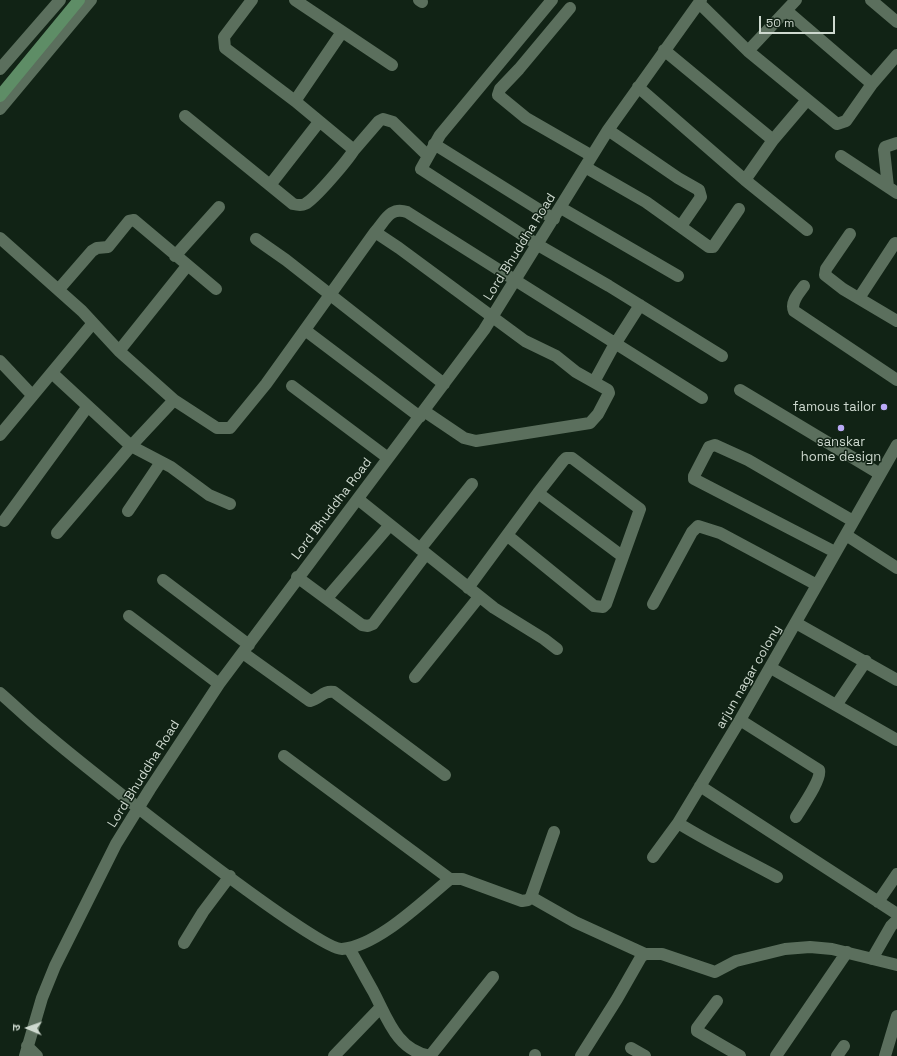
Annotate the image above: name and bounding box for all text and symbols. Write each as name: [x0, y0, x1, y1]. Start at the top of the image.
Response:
scale bar: [761, 8, 837, 34]
text: 50 m: [766, 15, 794, 31]
street label: Lord Bhuddha Road: [481, 191, 559, 303]
place label: famous tailor: [793, 399, 876, 415]
marker: famous tailor: [879, 402, 889, 412]
marker: sanskar home design: [836, 423, 846, 433]
place label: sanskar home design: [801, 434, 881, 465]
street label: Lord Bhuddha Road: [289, 455, 375, 563]
street label: arjun nagar colony: [713, 622, 785, 732]
street label: Lord Bhuddha Road: [105, 718, 183, 830]
north arrow: [8, 1008, 48, 1048]
text: उ: [9, 1024, 23, 1031]

